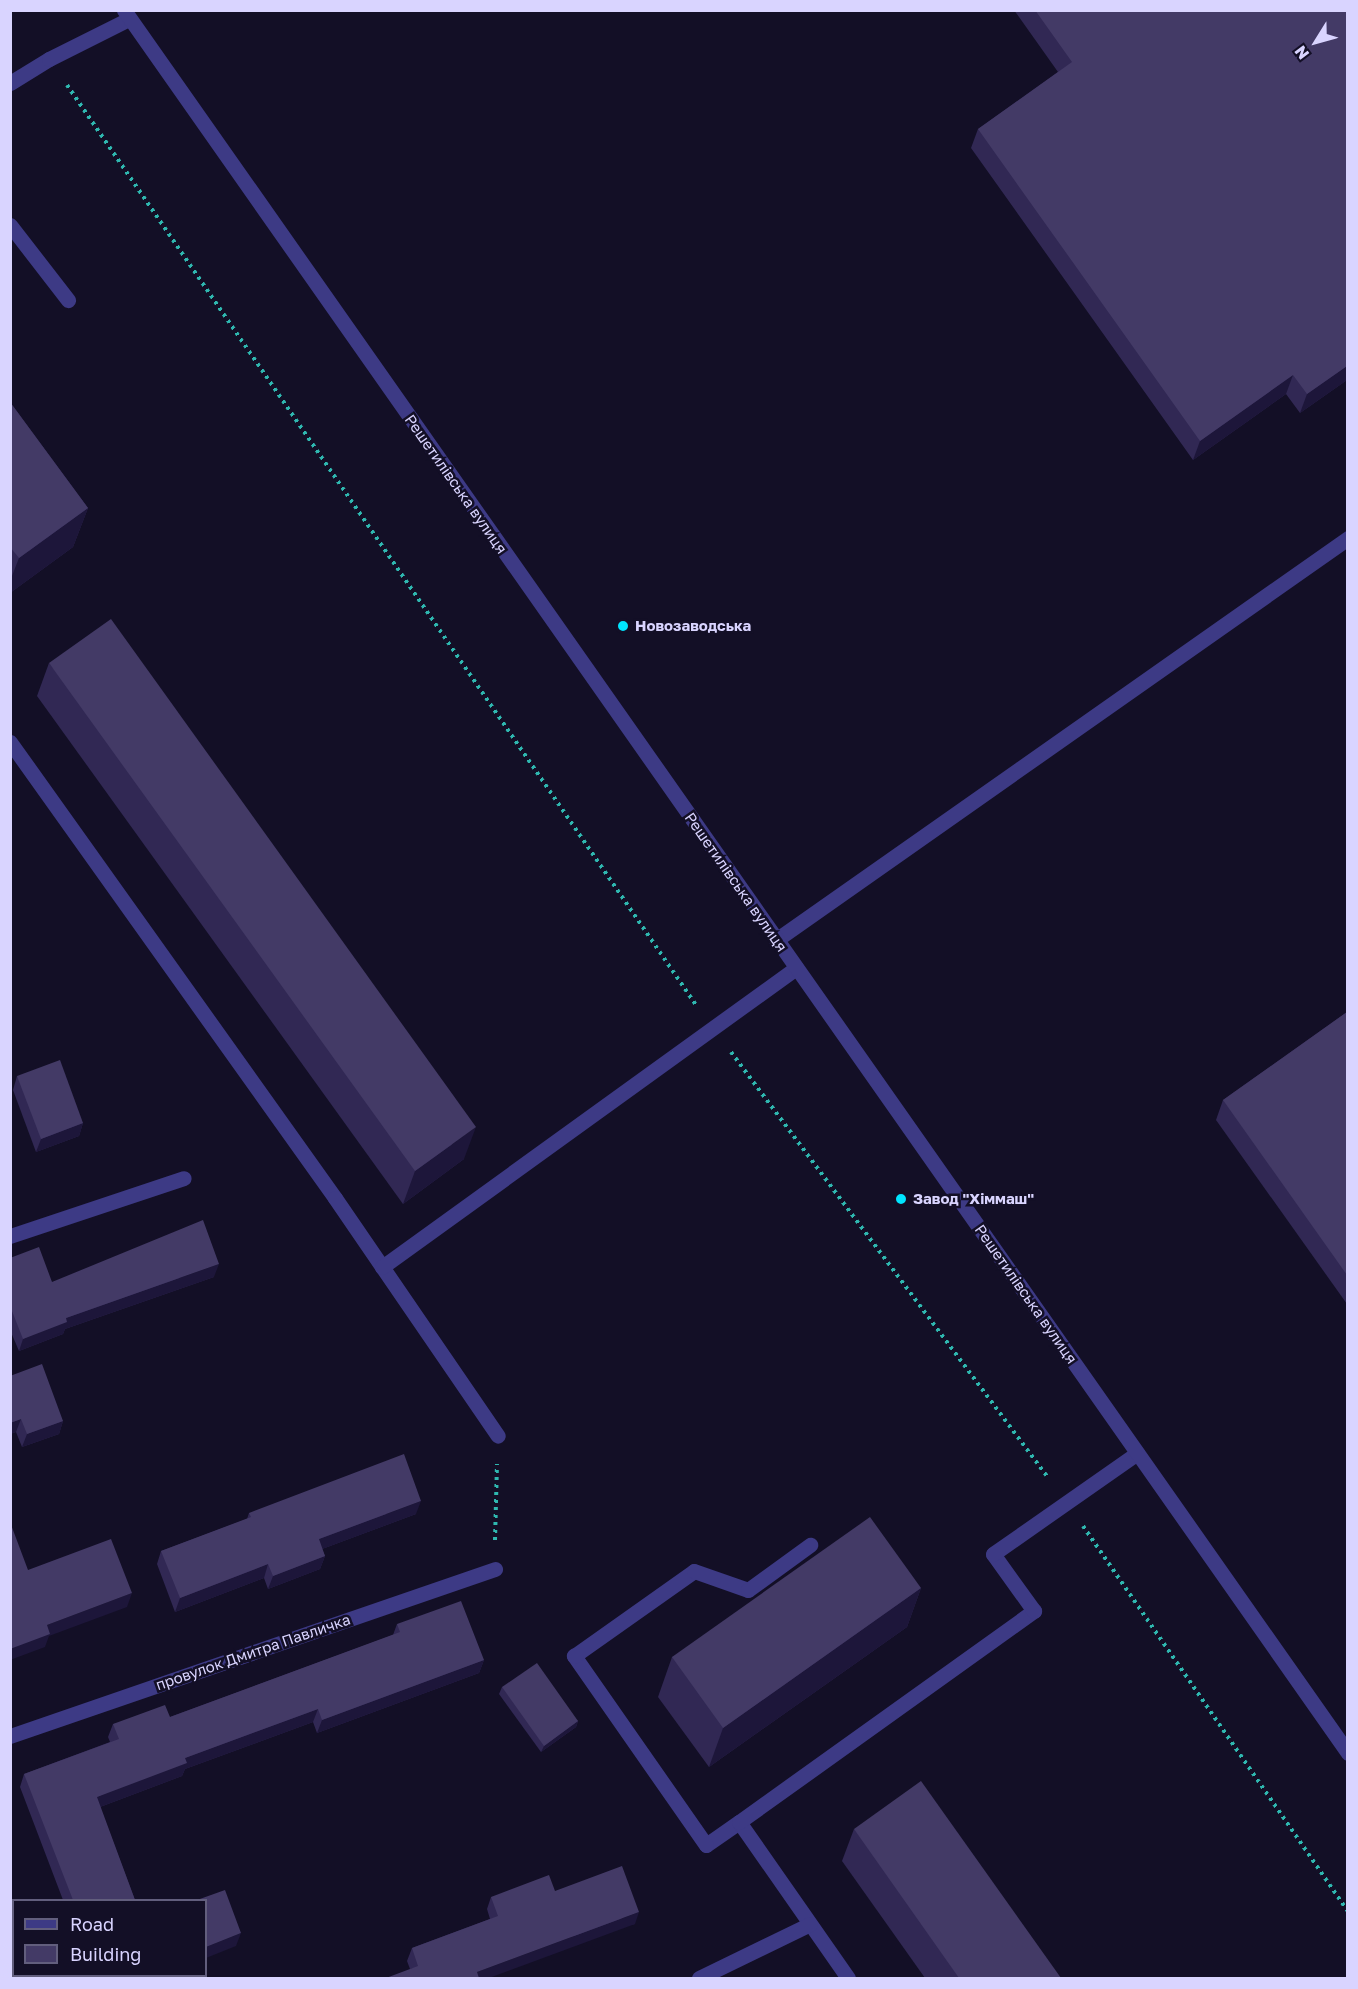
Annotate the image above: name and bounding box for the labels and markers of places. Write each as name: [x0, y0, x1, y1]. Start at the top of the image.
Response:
place label: Новозаводська: [635, 617, 751, 635]
marker: Новозаводська: [616, 619, 630, 633]
place label: Завод "Хіммаш": [913, 1190, 1034, 1208]
marker: Завод "Хіммаш": [894, 1192, 908, 1206]

